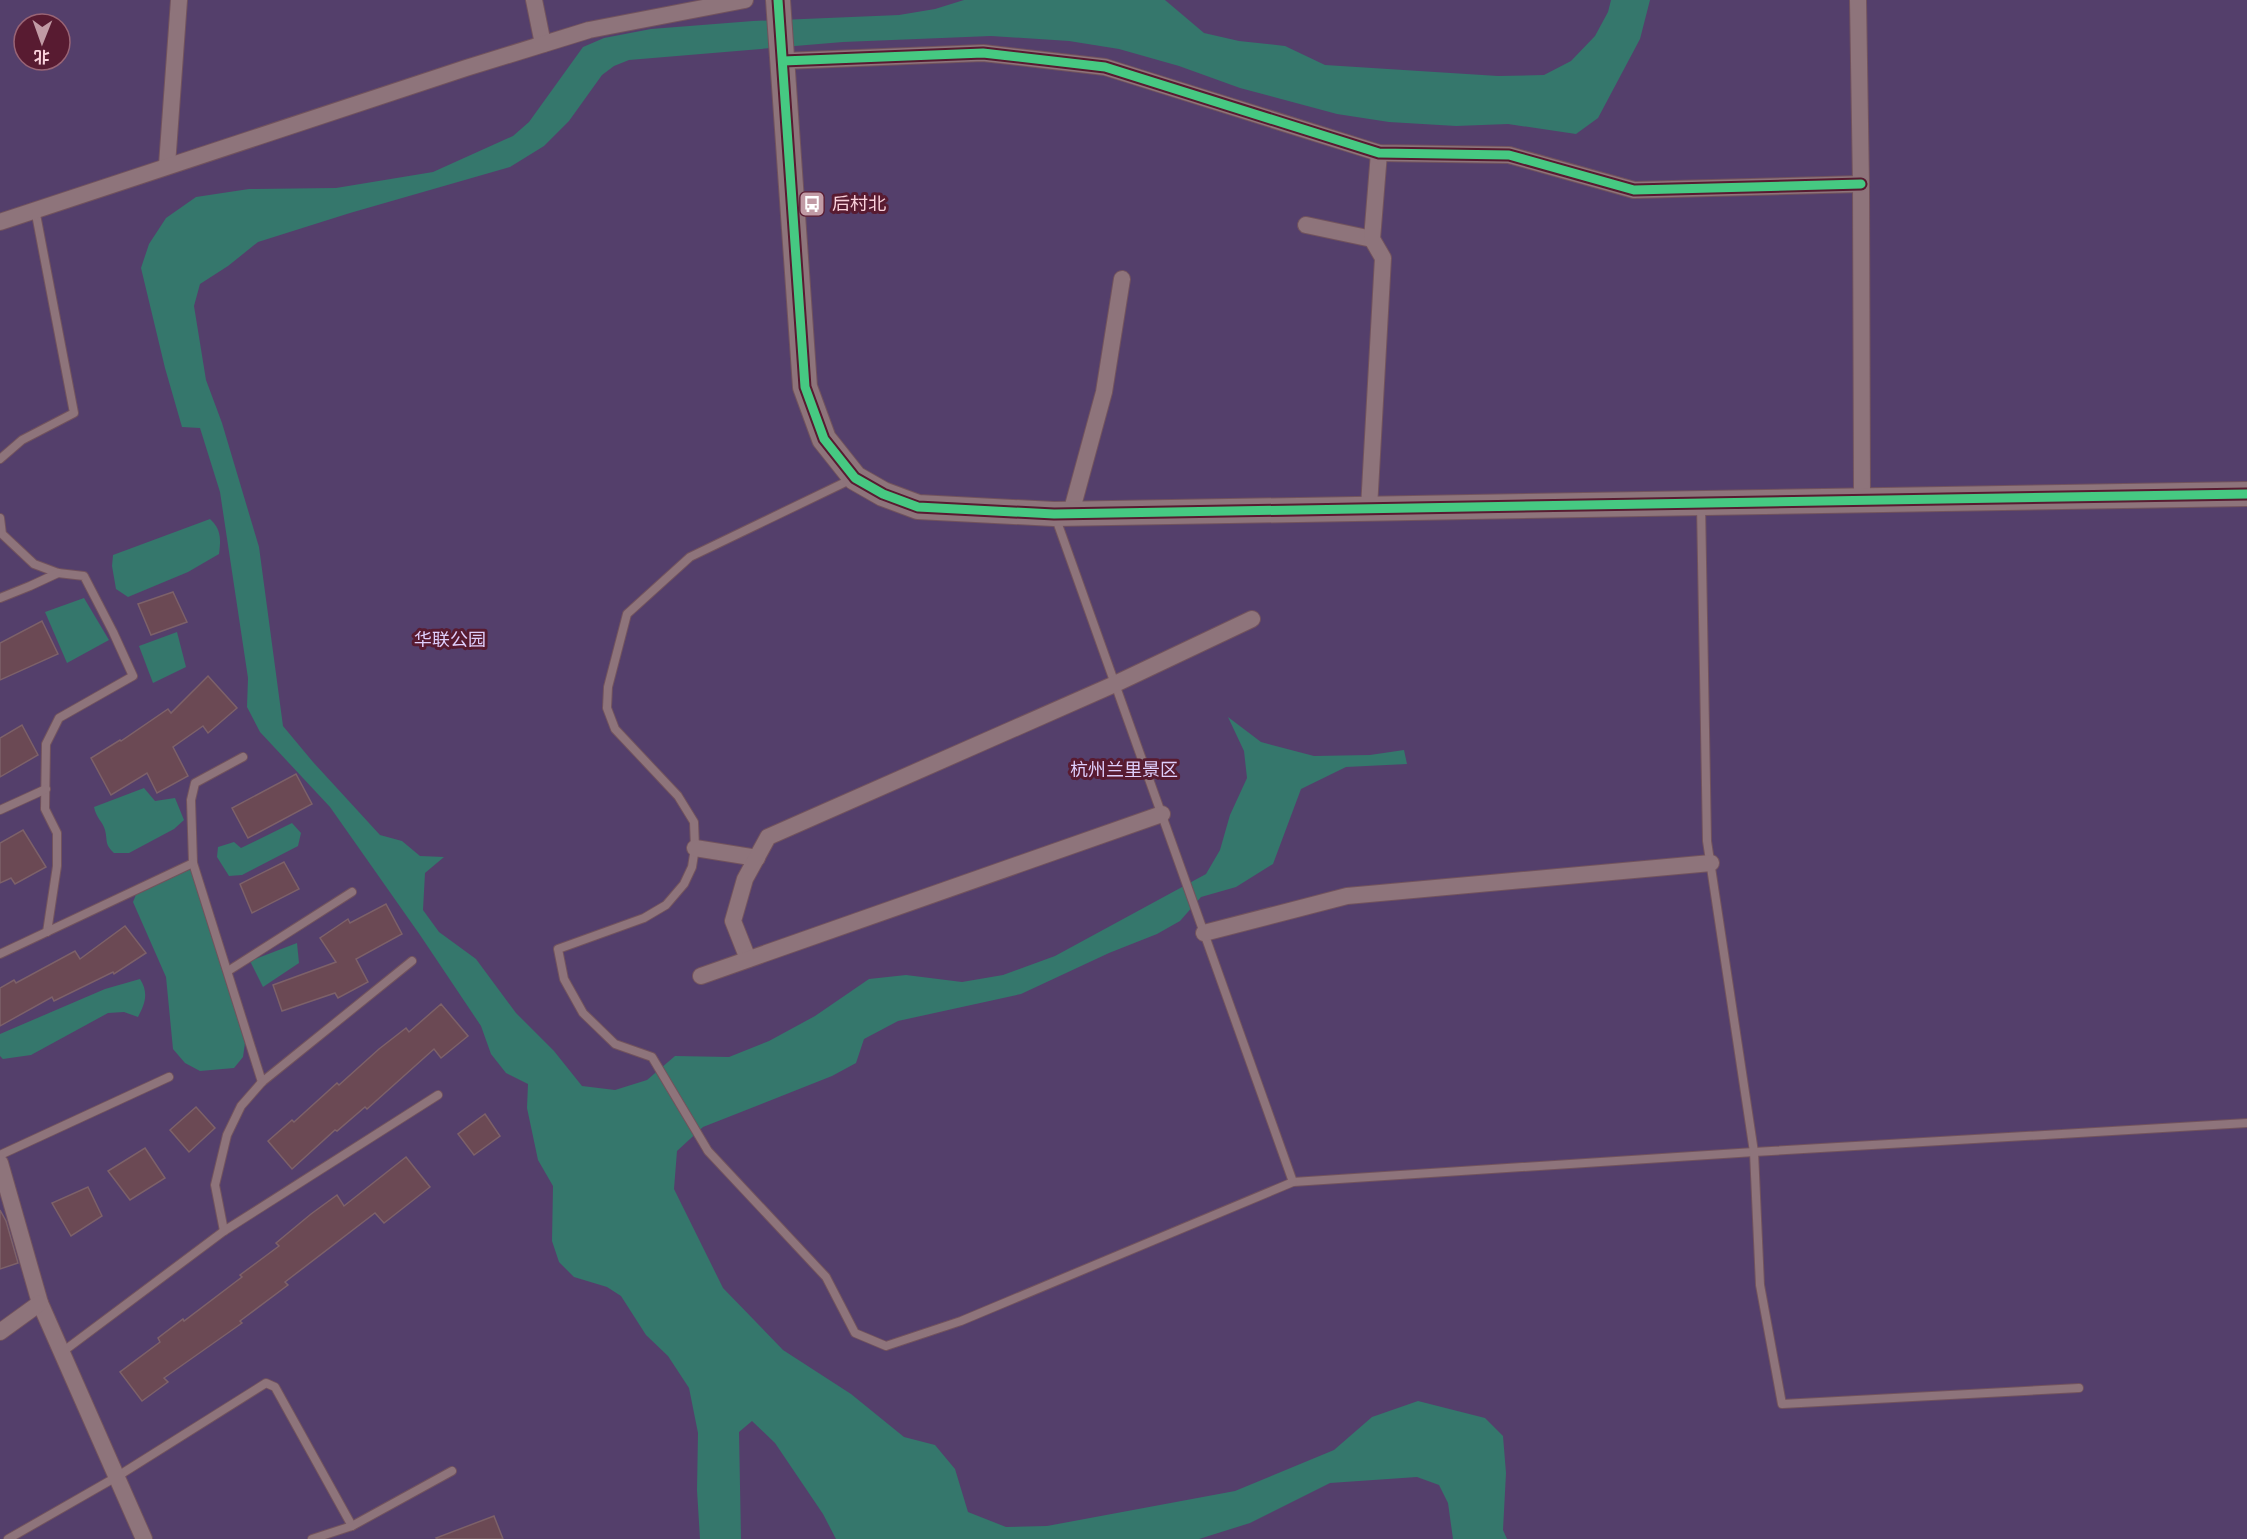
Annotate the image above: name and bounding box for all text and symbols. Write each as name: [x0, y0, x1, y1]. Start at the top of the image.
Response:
north arrow: [12, 12, 72, 72]
text: 北: [34, 47, 50, 66]
bus stop icon: 后村北: [797, 189, 827, 219]
place label: 后村北: [832, 193, 886, 215]
park label: 华联公园: [414, 629, 486, 651]
park label: 杭州兰里景区: [1070, 759, 1178, 781]

